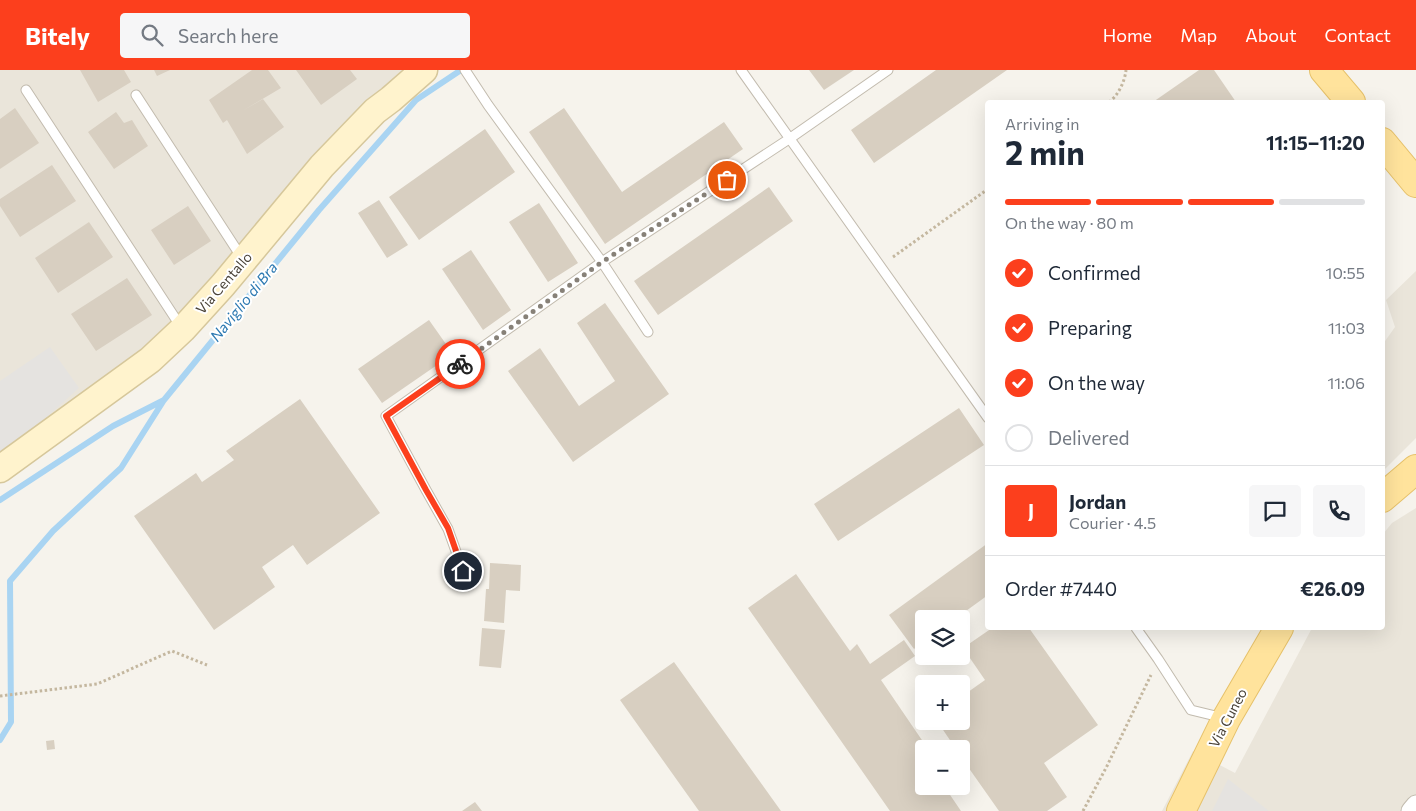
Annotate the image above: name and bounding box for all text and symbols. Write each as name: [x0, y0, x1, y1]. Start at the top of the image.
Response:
search box: [120, 13, 470, 58]
text: Bitely: [25, 21, 90, 50]
icon: search: [138, 21, 166, 49]
text: Search here: [178, 24, 278, 47]
text: Home: [1103, 24, 1152, 46]
text: Map: [1180, 24, 1217, 46]
text: About: [1245, 24, 1297, 46]
text: Contact: [1325, 24, 1391, 46]
text: Arriving in: [1005, 114, 1079, 133]
text: 11:15–11:20: [1266, 131, 1365, 154]
text: 2 min: [1005, 132, 1085, 172]
pin: [706, 159, 748, 201]
icon: bag: [713, 166, 741, 194]
text: On the way · 80 m: [1005, 213, 1134, 232]
street label: Via Centallo: [192, 248, 255, 317]
water label: Naviglio di Bra: [206, 258, 281, 345]
icon: check: [1005, 259, 1033, 287]
text: Confirmed: [1048, 261, 1141, 284]
text: 10:55: [1326, 263, 1365, 282]
icon: check: [1005, 314, 1033, 342]
text: Preparing: [1048, 316, 1132, 339]
text: 11:03: [1328, 318, 1365, 337]
courier: [435, 339, 485, 389]
icon: bike: [446, 350, 474, 378]
icon: check: [1005, 369, 1033, 397]
text: On the way: [1048, 371, 1145, 394]
text: 11:06: [1327, 373, 1365, 392]
text: Delivered: [1048, 426, 1129, 449]
button: chat: [1249, 485, 1301, 537]
button: phone: [1313, 485, 1365, 537]
text: Jordan: [1069, 490, 1126, 513]
text: J: [1028, 499, 1034, 522]
text: Courier · 4.5: [1069, 513, 1156, 532]
pin: [442, 550, 484, 592]
icon: home: [449, 557, 477, 585]
text: Order #7440: [1005, 577, 1117, 600]
text: €26.09: [1300, 577, 1365, 600]
map controls: [915, 610, 970, 795]
button: layers: [915, 610, 970, 665]
button: +: [915, 675, 970, 730]
street label: Via Cuneo: [1205, 685, 1250, 750]
button: −: [915, 740, 970, 795]

